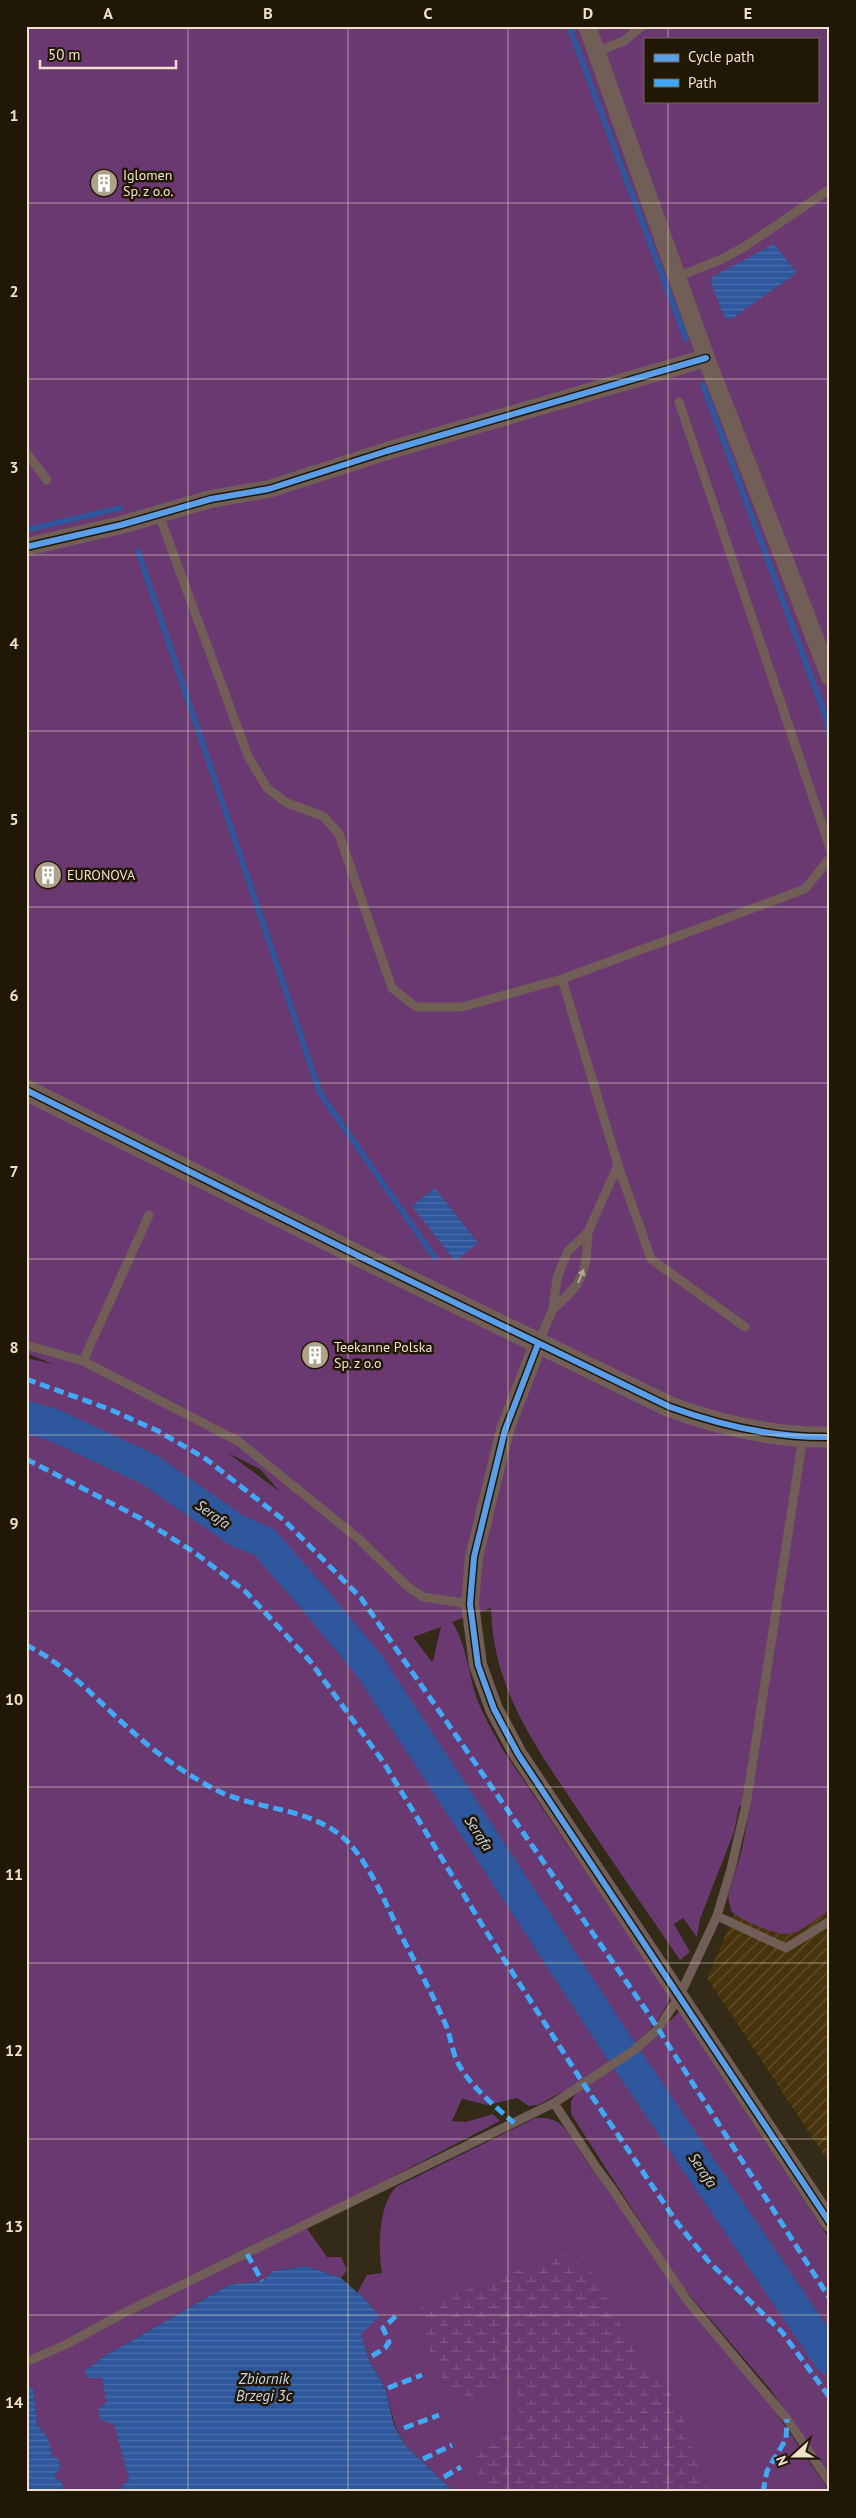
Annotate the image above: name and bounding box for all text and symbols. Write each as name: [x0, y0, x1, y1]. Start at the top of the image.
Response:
text: A: [103, 3, 113, 23]
text: B: [263, 3, 273, 23]
text: C: [424, 3, 433, 23]
text: D: [583, 3, 593, 23]
text: E: [744, 3, 752, 23]
scale bar: [40, 38, 176, 70]
legend: [644, 38, 818, 102]
text: 50 m: [48, 45, 81, 64]
text: Cycle path: [688, 47, 754, 66]
text: Path: [688, 73, 717, 92]
text: 1: [9, 105, 19, 125]
place label: Iglomen Sp. z o.o.: [123, 166, 173, 200]
building icon: Iglomen Sp. z o.o.: [89, 168, 119, 198]
text: 2: [9, 281, 19, 301]
text: 3: [9, 457, 19, 477]
text: 4: [9, 633, 19, 653]
text: 5: [9, 809, 19, 829]
building icon: EURONOVA: [33, 860, 63, 890]
place label: EURONOVA: [67, 866, 136, 884]
text: 6: [9, 985, 19, 1005]
text: 7: [9, 1161, 19, 1181]
one-way arrow: [577, 1268, 585, 1283]
text: 8: [9, 1337, 19, 1357]
place label: Teekanne Polska Sp. z o.o: [334, 1338, 432, 1372]
building icon: Teekanne Polska Sp. z o.o: [300, 1340, 330, 1370]
water label: Serafa: [192, 1495, 235, 1533]
text: 9: [9, 1513, 19, 1533]
text: 10: [5, 1689, 23, 1709]
water label: Serafa: [461, 1812, 498, 1855]
text: 11: [5, 1864, 23, 1884]
text: 12: [5, 2040, 23, 2060]
water label: Serafa: [684, 2149, 722, 2192]
text: 13: [5, 2216, 23, 2236]
water label: Zbiornik Brzegi 3c: [236, 2369, 293, 2405]
text: 14: [5, 2392, 23, 2412]
north arrow: [768, 2430, 818, 2480]
text: N: [772, 2453, 792, 2468]

